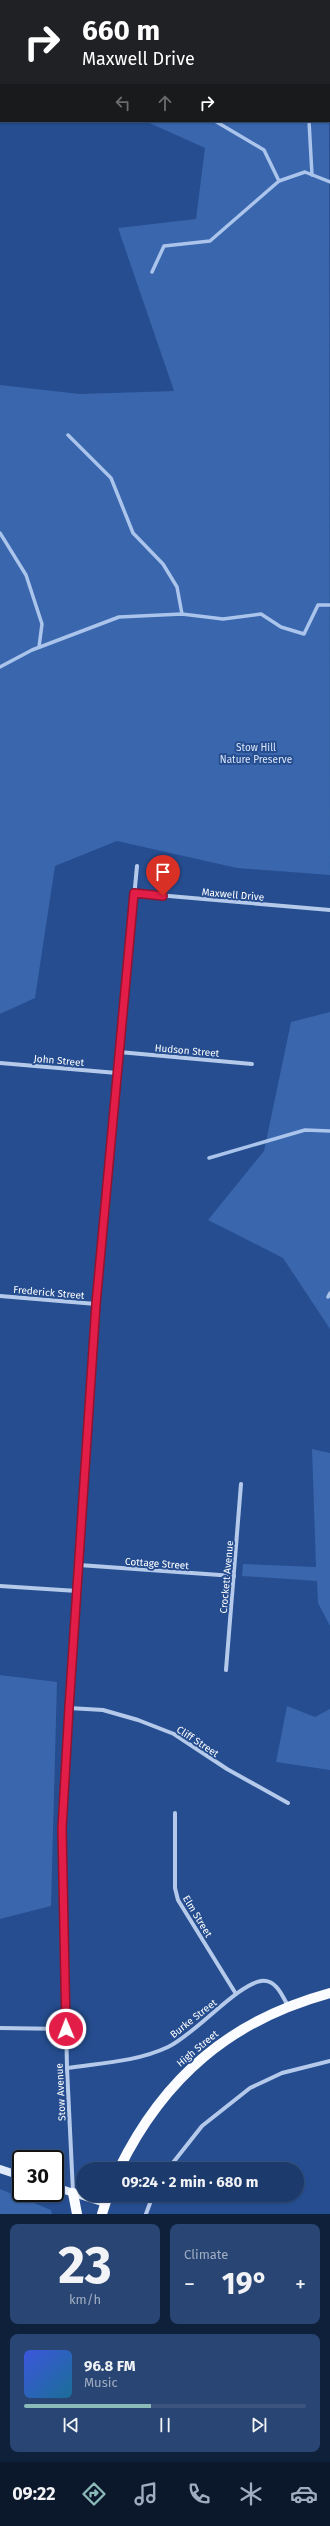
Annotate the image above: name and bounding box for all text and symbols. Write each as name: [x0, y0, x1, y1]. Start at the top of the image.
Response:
text: 660 m: [82, 14, 160, 47]
icon: right: [16, 16, 68, 68]
text: Maxwell Drive: [82, 48, 195, 70]
icon: left: [112, 92, 134, 114]
icon: ahead: [154, 92, 176, 114]
icon: right: [196, 92, 218, 114]
park label: Stow Hill Nature Preserve: [220, 742, 292, 766]
pin: [146, 855, 180, 896]
icon: arrive: [152, 861, 174, 883]
street label: Maxwell Drive: [201, 886, 265, 904]
street label: Hudson Street: [154, 1042, 220, 1060]
street label: John Street: [33, 1053, 85, 1069]
street label: Frederick Street: [13, 1284, 85, 1302]
street label: Crockett Avenue: [218, 1540, 236, 1614]
street label: Cottage Street: [125, 1556, 190, 1572]
street label: Cliff Street: [174, 1724, 221, 1760]
street label: Elm Street: [180, 1893, 214, 1940]
street label: Burke Street: [168, 1997, 220, 2041]
position arrow: [45, 2008, 87, 2050]
street label: High Street: [174, 2028, 221, 2070]
street label: Stow Avenue: [53, 2063, 69, 2121]
speed limit sign: 30: [12, 2150, 64, 2202]
text: 09:24 · 2 min · 680 m: [122, 2173, 258, 2191]
text: 23: [58, 2234, 112, 2297]
text: Climate: [184, 2247, 228, 2262]
text: 19°: [222, 2266, 268, 2302]
text: −: [184, 2271, 195, 2298]
text: +: [295, 2271, 306, 2298]
text: km/h: [69, 2292, 101, 2307]
text: 96.8 FM: [84, 2357, 135, 2375]
text: Music: [84, 2375, 118, 2390]
icon: previous: [60, 2414, 82, 2436]
icon: pause: [154, 2414, 176, 2436]
icon: next: [248, 2414, 270, 2436]
icon: directions: [80, 2480, 108, 2508]
icon: music: [132, 2480, 160, 2508]
icon: phone: [185, 2480, 213, 2508]
icon: climate: [237, 2480, 265, 2508]
icon: car: [290, 2480, 318, 2508]
text: 09:22: [12, 2483, 56, 2505]

